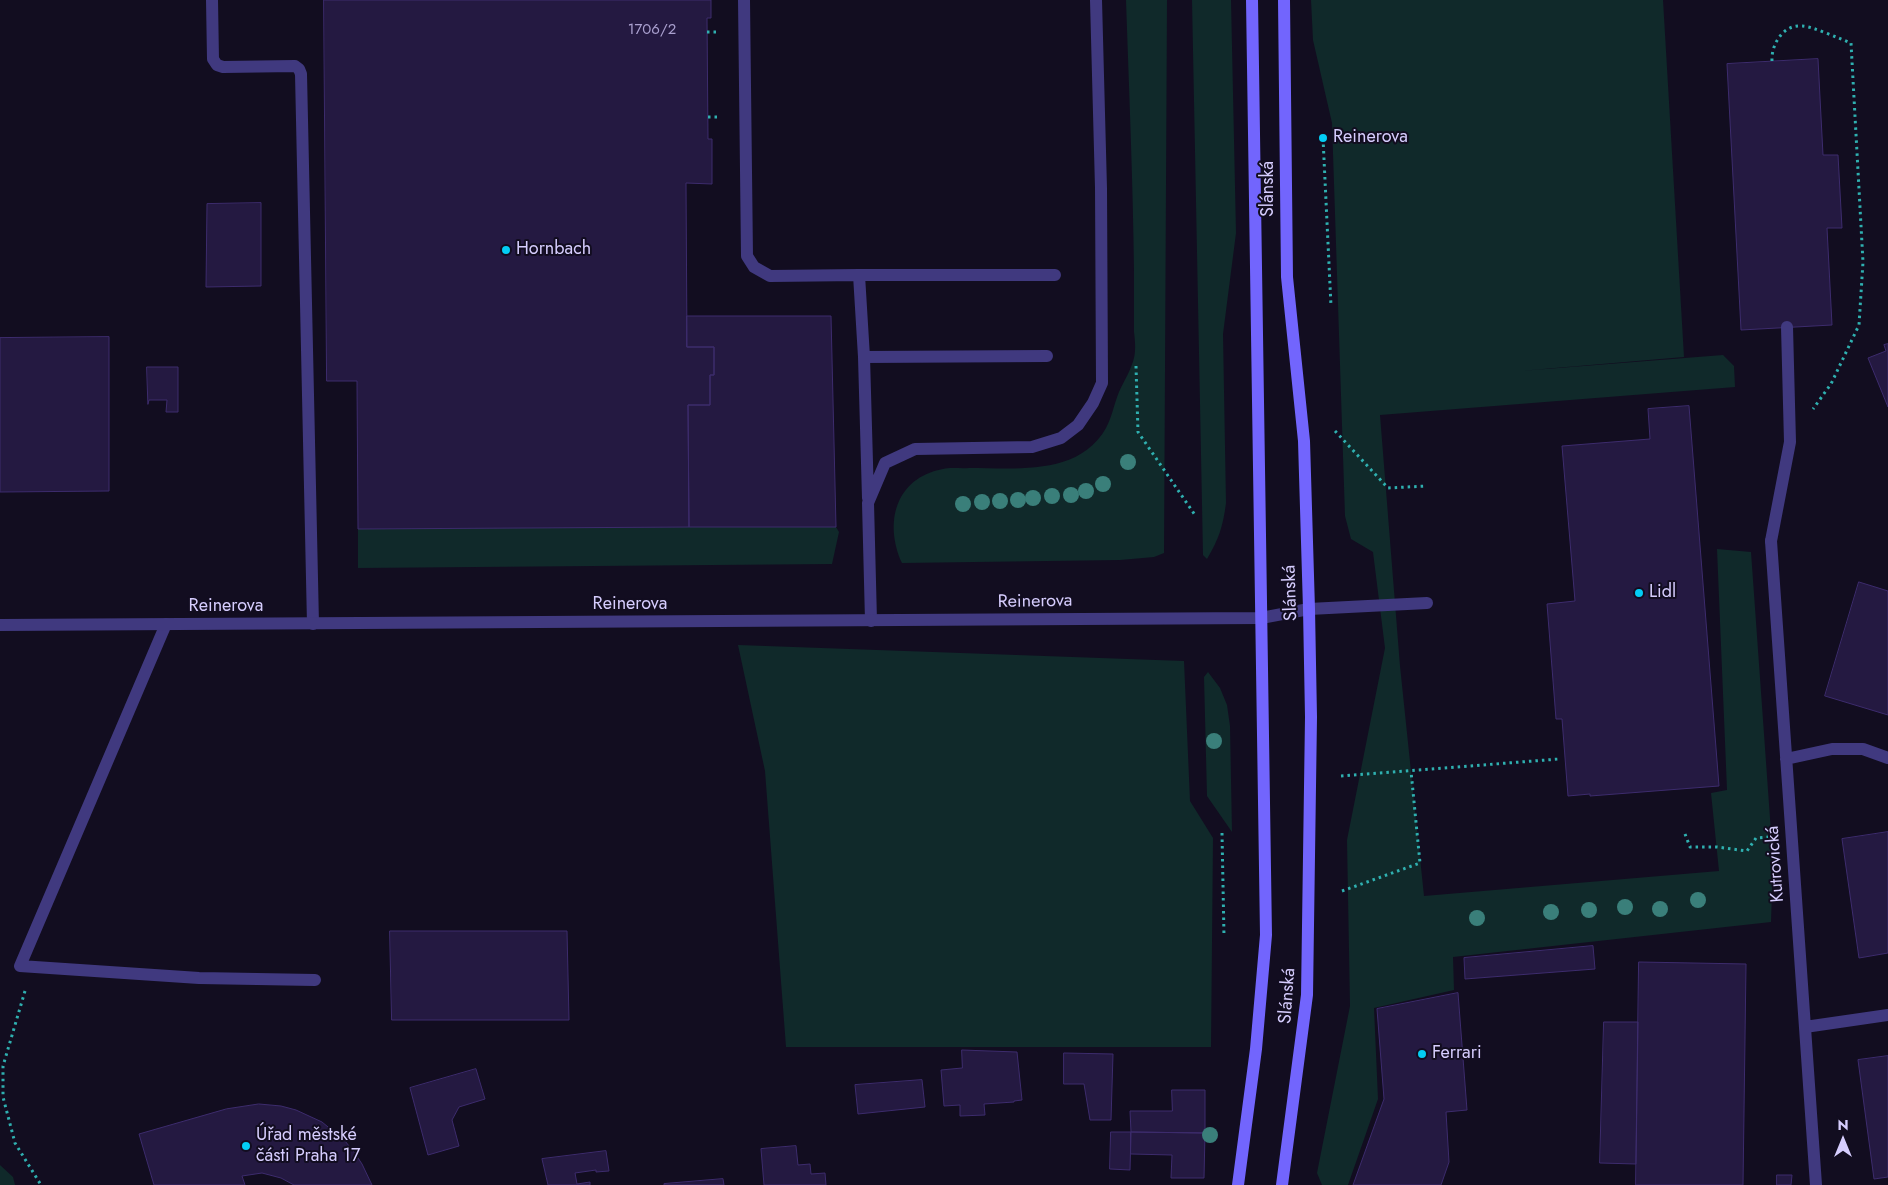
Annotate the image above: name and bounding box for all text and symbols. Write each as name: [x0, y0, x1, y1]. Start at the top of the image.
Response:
house number: 1706/2: [628, 21, 676, 39]
place label: Reinerova: [1333, 127, 1408, 149]
marker: Reinerova: [1317, 132, 1329, 144]
street label: Slánská: [1258, 161, 1280, 217]
place label: Hornbach: [516, 239, 591, 261]
marker: Hornbach: [500, 244, 512, 256]
street label: Slánská: [1279, 565, 1303, 621]
place label: Lidl: [1649, 582, 1676, 604]
marker: Lidl: [1633, 587, 1645, 599]
street label: Reinerova: [997, 591, 1073, 613]
street label: Reinerova: [593, 594, 667, 616]
street label: Reinerova: [189, 596, 263, 618]
street label: Kutrovická: [1763, 825, 1789, 903]
street label: Slánská: [1275, 967, 1301, 1025]
place label: Ferrari: [1432, 1043, 1482, 1065]
marker: Ferrari: [1416, 1048, 1428, 1060]
north arrow: [1818, 1115, 1868, 1165]
text: N: [1837, 1115, 1849, 1135]
place label: Úřad městské části Praha 17: [256, 1125, 360, 1168]
marker: Úřad městské části Praha 17: [240, 1140, 252, 1152]

